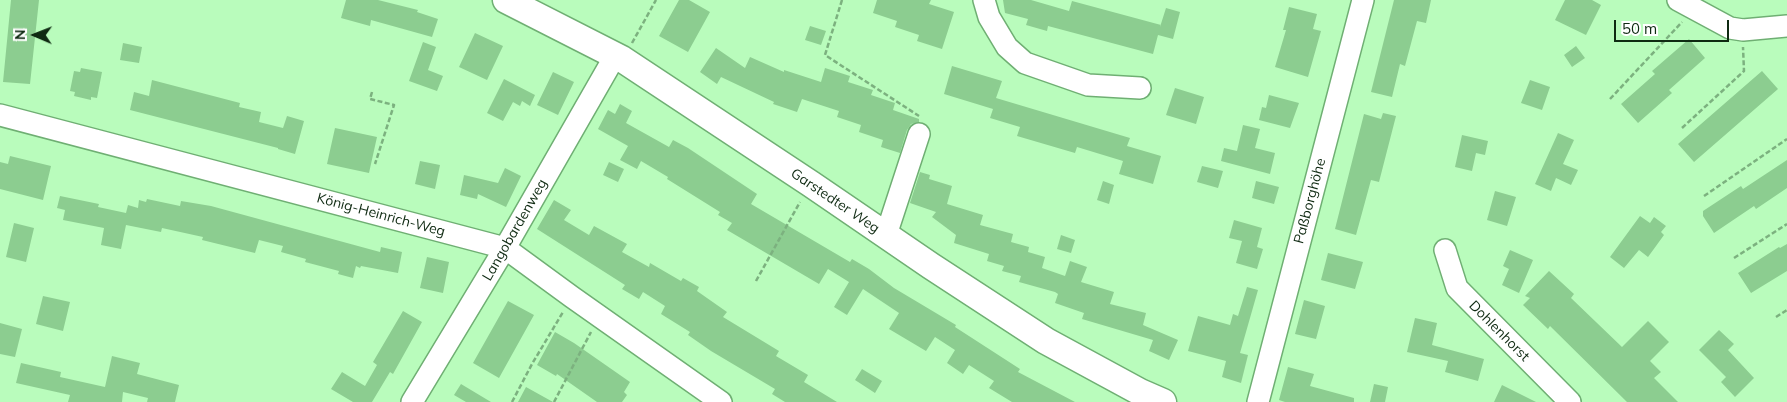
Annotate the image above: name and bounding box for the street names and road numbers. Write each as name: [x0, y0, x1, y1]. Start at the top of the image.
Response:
street label: Paßborghöhe: [1291, 156, 1329, 246]
street label: Garstedter Weg: [787, 165, 883, 237]
street label: Langobardenweg: [479, 176, 551, 284]
street label: König-Heinrich-Weg: [315, 190, 447, 240]
street label: Dohlenhorst: [1465, 297, 1533, 365]

